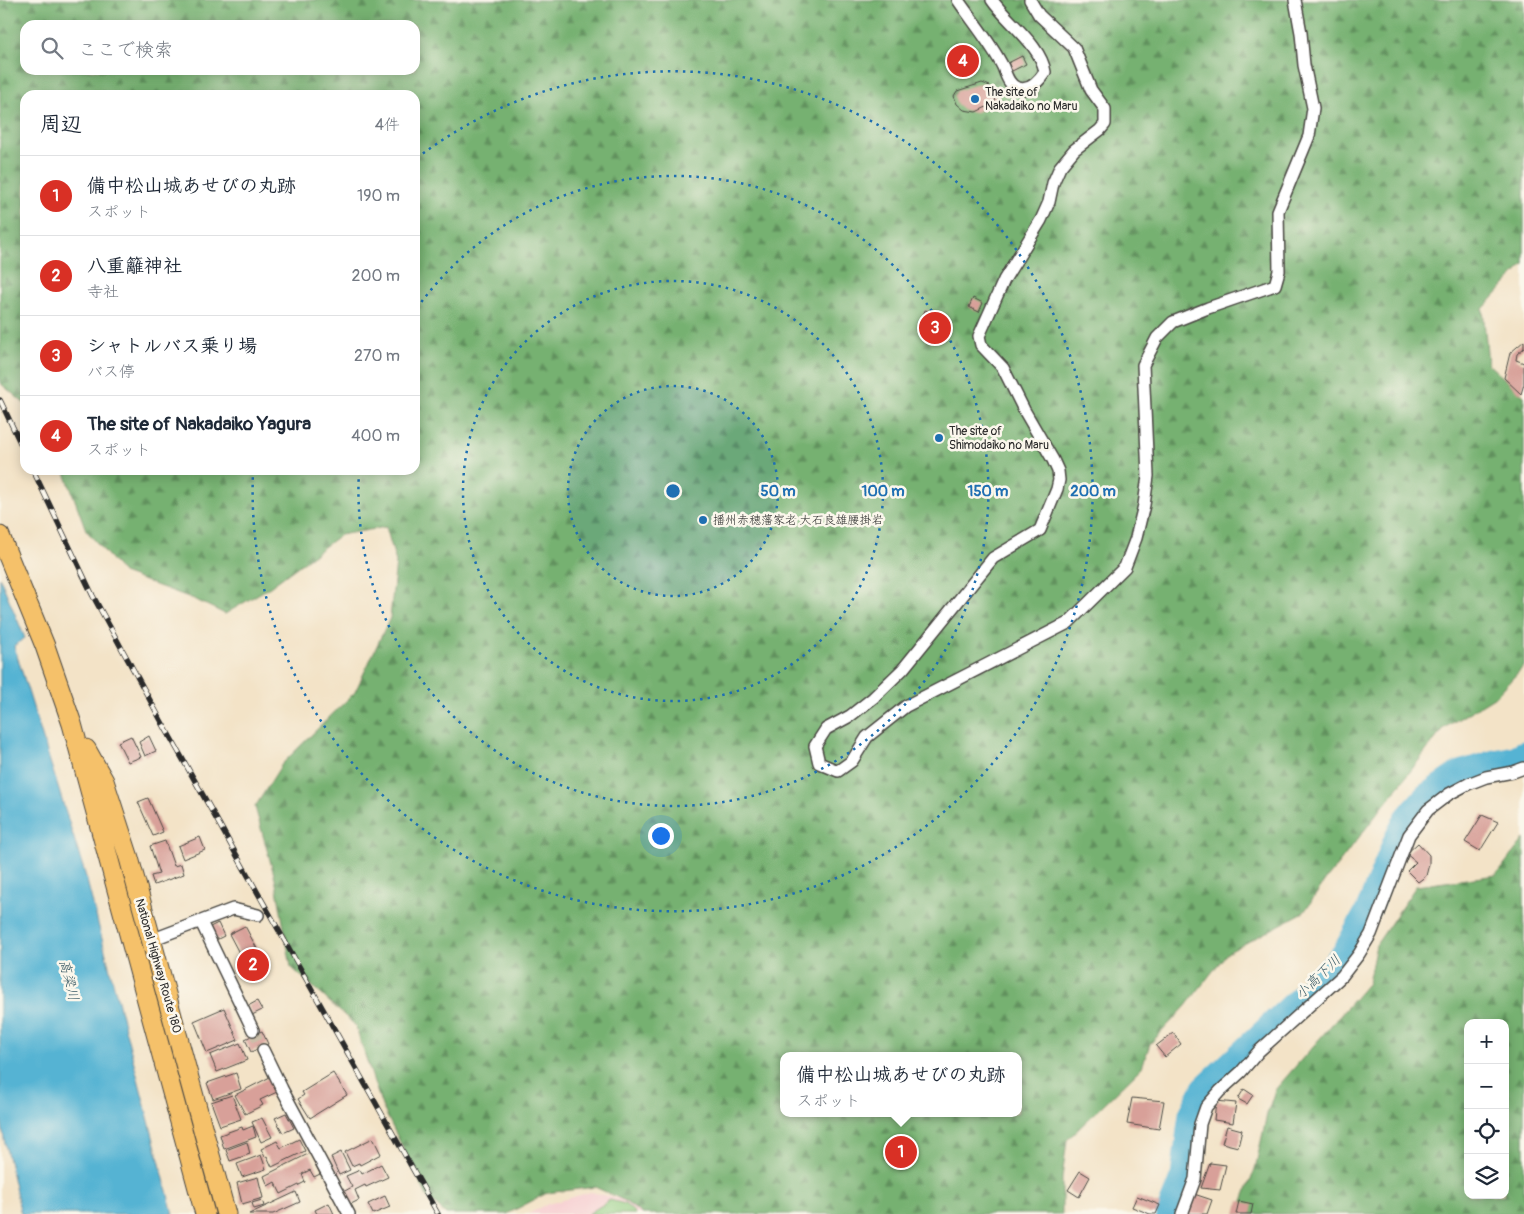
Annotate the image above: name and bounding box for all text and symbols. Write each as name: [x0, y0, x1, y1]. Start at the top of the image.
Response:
search box: [20, 20, 420, 75]
icon: search: [38, 34, 66, 62]
text: ここで検索: [78, 38, 173, 62]
pin: 4: [947, 42, 979, 80]
place label: The site of Nakadaiko no Maru: [985, 85, 1078, 114]
marker: The site of Nakadaiko no Maru: [969, 93, 981, 105]
text: 周辺: [40, 111, 82, 138]
text: 4件: [375, 115, 400, 135]
text: 備中松山城あせびの丸跡: [87, 174, 296, 198]
text: 1: [53, 186, 59, 206]
text: 190 m: [357, 186, 400, 206]
text: スポット: [87, 202, 151, 222]
text: 八重籬神社: [87, 254, 182, 278]
text: 2: [52, 266, 60, 286]
text: 200 m: [352, 266, 400, 286]
text: 寺社: [87, 282, 119, 302]
pin: 3: [919, 309, 951, 347]
text: シャトルバス乗り場: [87, 334, 257, 358]
text: 3: [52, 346, 60, 366]
text: 270 m: [354, 346, 400, 366]
text: バス停: [87, 362, 135, 382]
text: The site of Nakadaiko Yagura: [87, 412, 311, 436]
place label: The site of Shimodaiko no Maru: [949, 424, 1049, 453]
text: 4: [51, 426, 61, 446]
text: 400 m: [351, 426, 400, 446]
marker: The site of Shimodaiko no Maru: [933, 432, 945, 444]
text: スポット: [87, 440, 151, 460]
centre of rings: [664, 482, 682, 500]
text: 50 m: [761, 482, 795, 501]
text: 100 m: [862, 482, 904, 501]
text: 150 m: [968, 482, 1008, 501]
text: 200 m: [1070, 482, 1116, 501]
place label: 播州赤穂藩家老 大石良雄腰掛岩: [713, 513, 884, 528]
marker: 播州赤穂藩家老 大石良雄腰掛岩: [697, 514, 709, 526]
your location: [648, 823, 674, 849]
street label: National Highway Route 180: [132, 897, 184, 1035]
pin: 2: [237, 946, 269, 984]
water label: 小高下川: [1292, 951, 1344, 1003]
water label: 高梁川: [56, 958, 82, 1002]
map controls: [1464, 1019, 1509, 1199]
button: +: [1464, 1019, 1509, 1064]
popup: [780, 1052, 1022, 1117]
text: 備中松山城あせびの丸跡: [796, 1063, 1006, 1087]
button: −: [1464, 1064, 1509, 1109]
text: スポット: [796, 1091, 861, 1111]
button: locate: [1464, 1109, 1509, 1154]
pin: 1: [885, 1133, 917, 1171]
button: layers: [1464, 1154, 1509, 1199]

